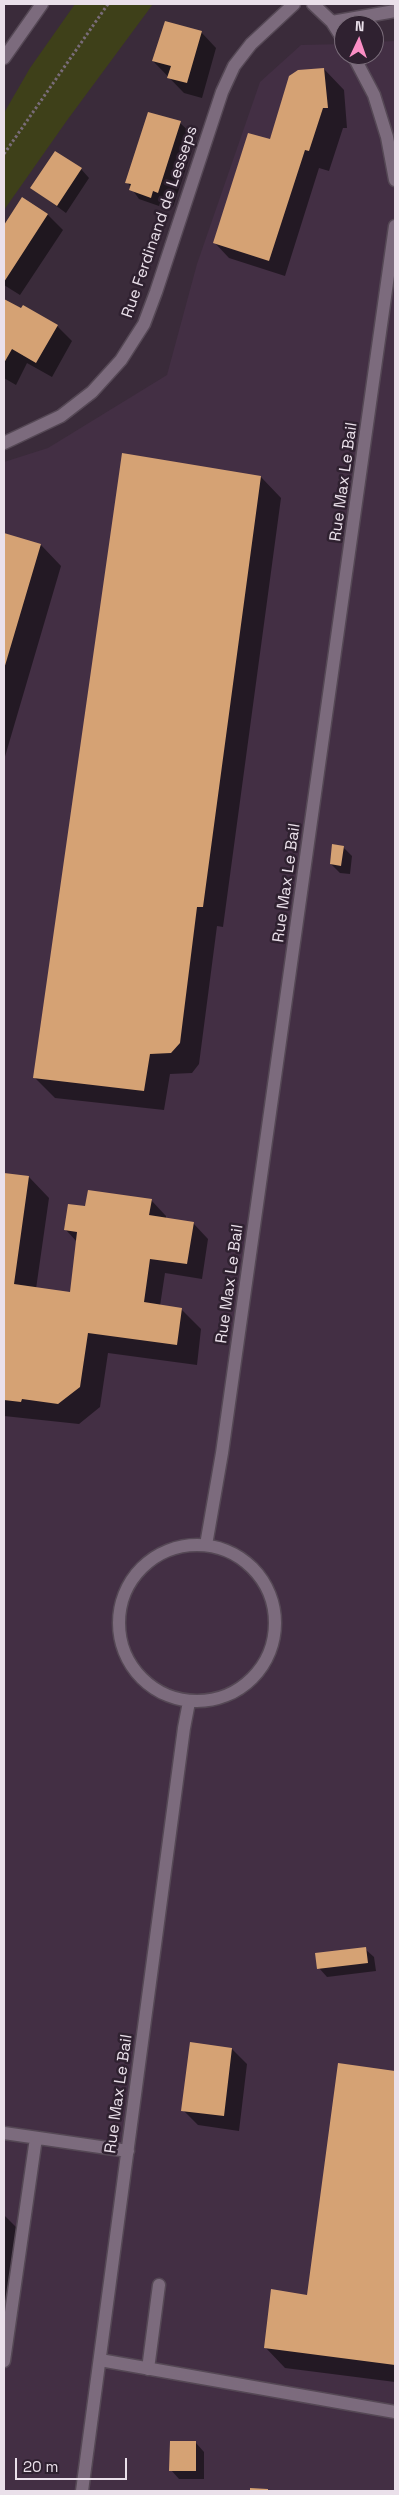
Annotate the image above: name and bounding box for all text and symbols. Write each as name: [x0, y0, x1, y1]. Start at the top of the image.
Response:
north arrow: [334, 15, 384, 65]
text: N: [355, 17, 365, 35]
street label: Rue Ferdinand de Lesseps: [118, 123, 202, 321]
street label: Rue Max Le Bail: [326, 421, 362, 543]
street label: Rue Max Le Bail: [269, 822, 305, 944]
street label: Rue Max Le Bail: [212, 1223, 248, 1345]
street label: Rue Max Le Bail: [101, 2033, 137, 2155]
scale bar: [18, 2448, 130, 2480]
text: 20 m: [23, 2457, 58, 2476]

